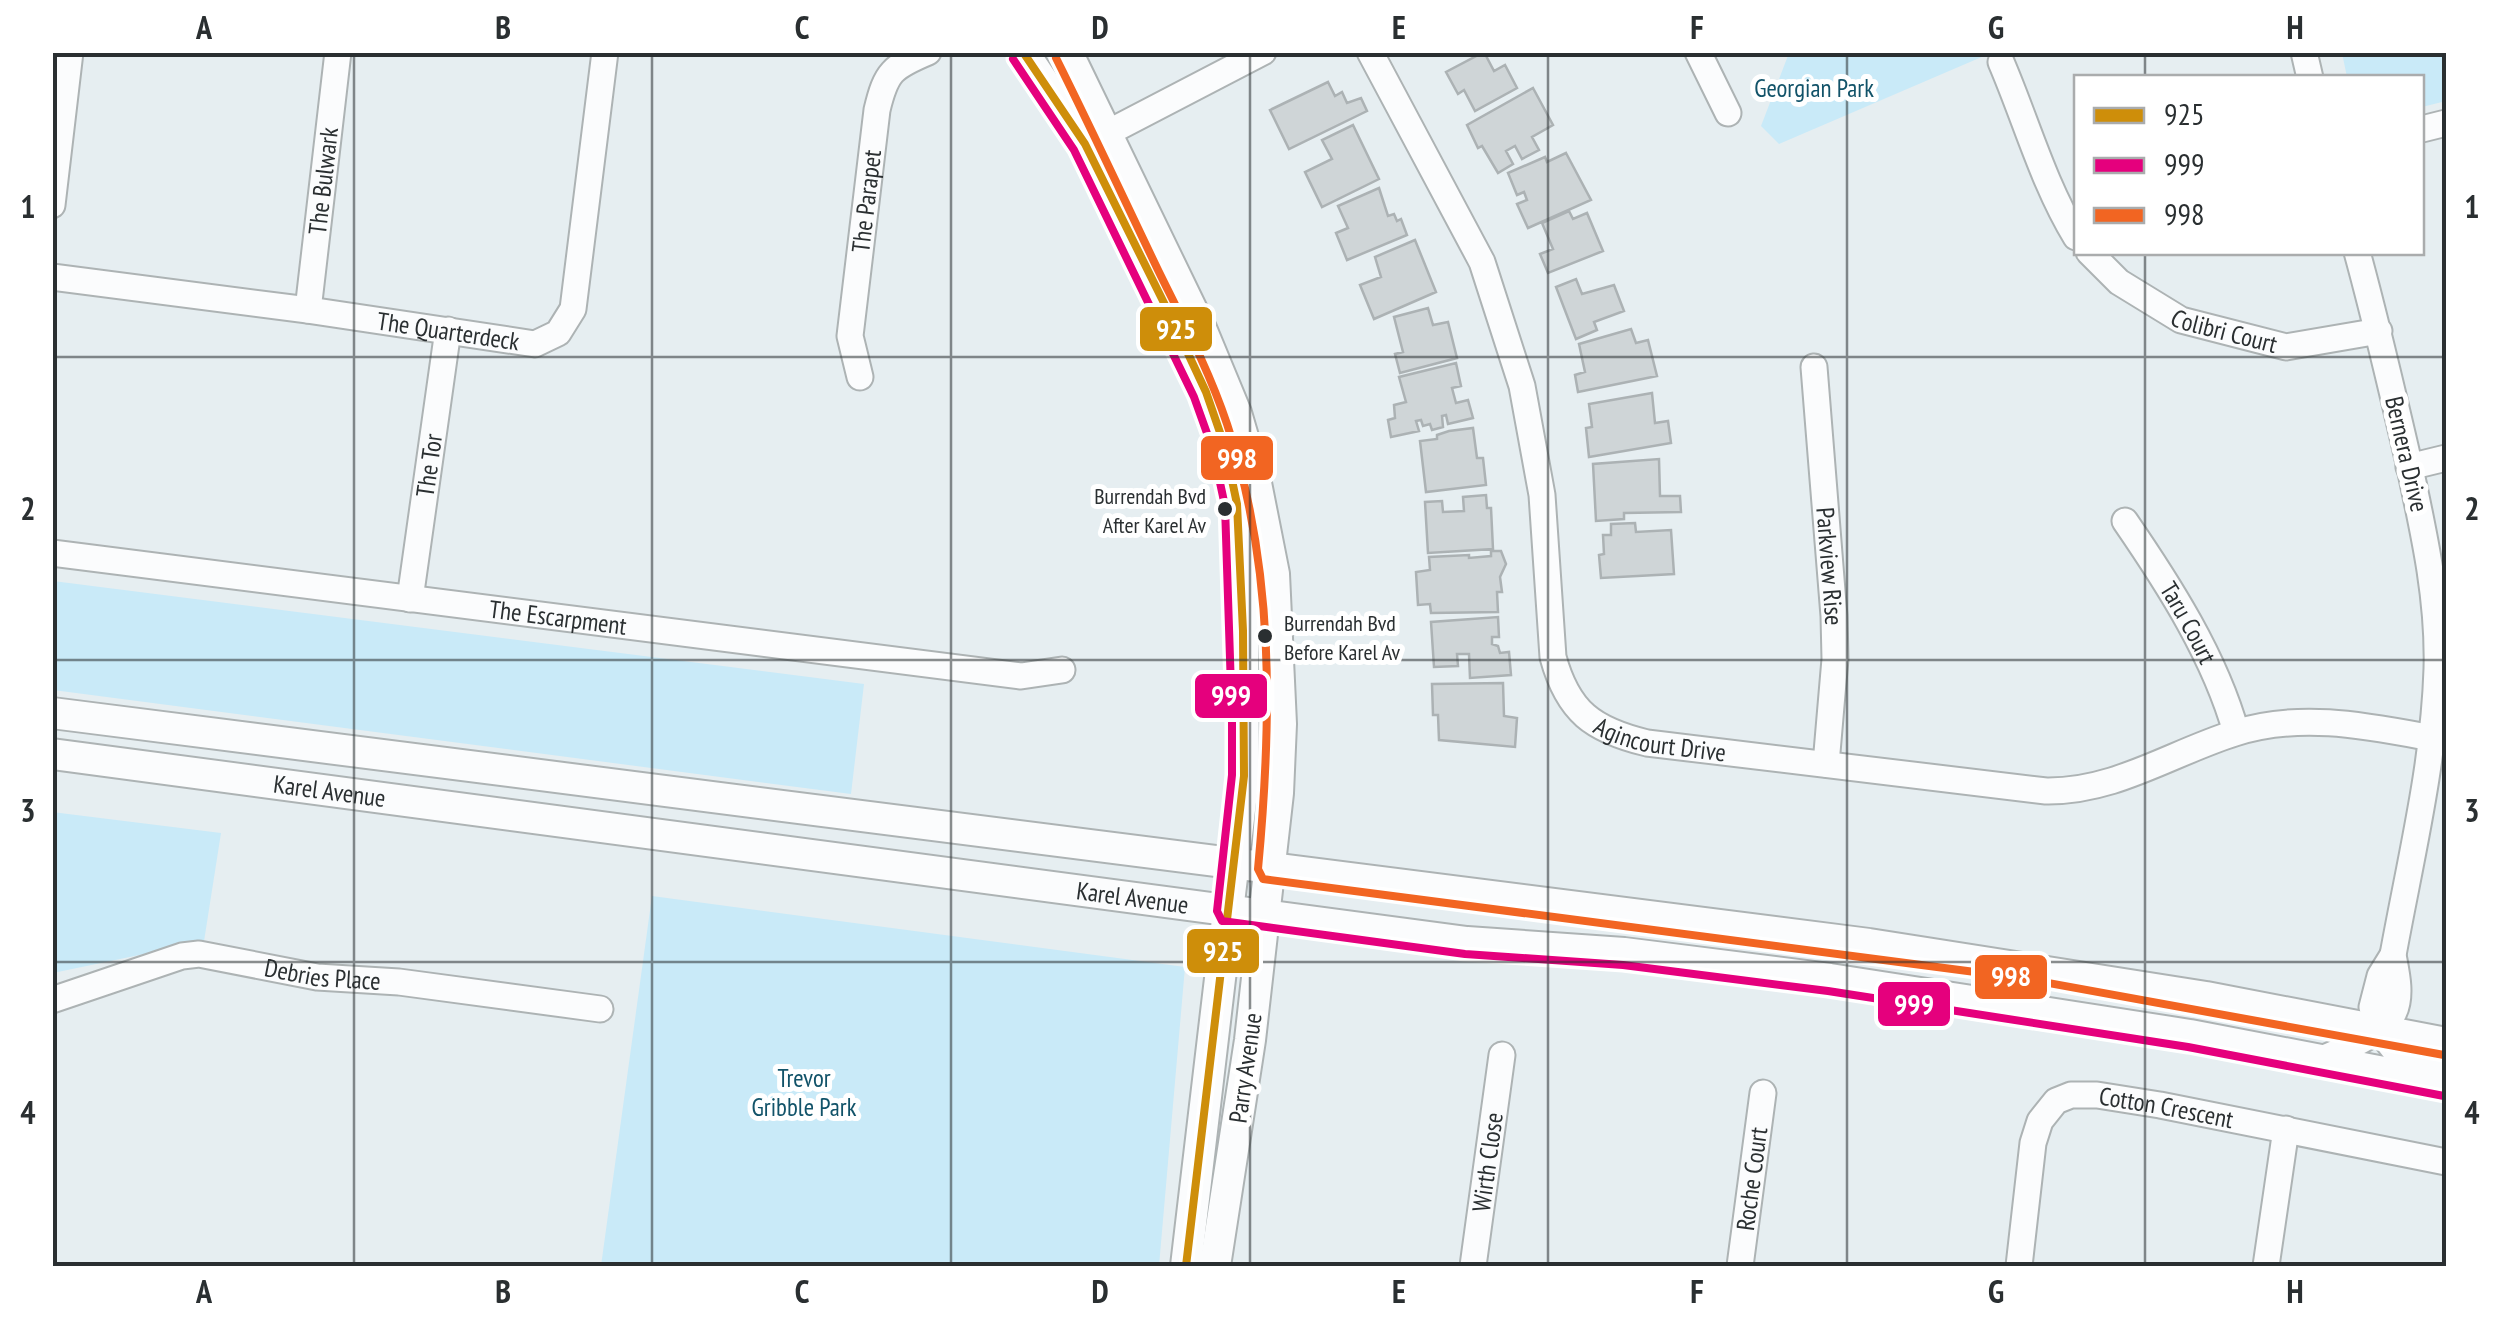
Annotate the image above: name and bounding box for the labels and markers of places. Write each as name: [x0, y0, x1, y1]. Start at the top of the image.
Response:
place label: Burrendah Bvd After Karel Av: [1094, 482, 1206, 539]
marker: Burrendah Bvd After Karel Av: [1215, 499, 1235, 519]
place label: Burrendah Bvd Before Karel Av: [1284, 609, 1400, 666]
marker: Burrendah Bvd Before Karel Av: [1255, 626, 1275, 646]

